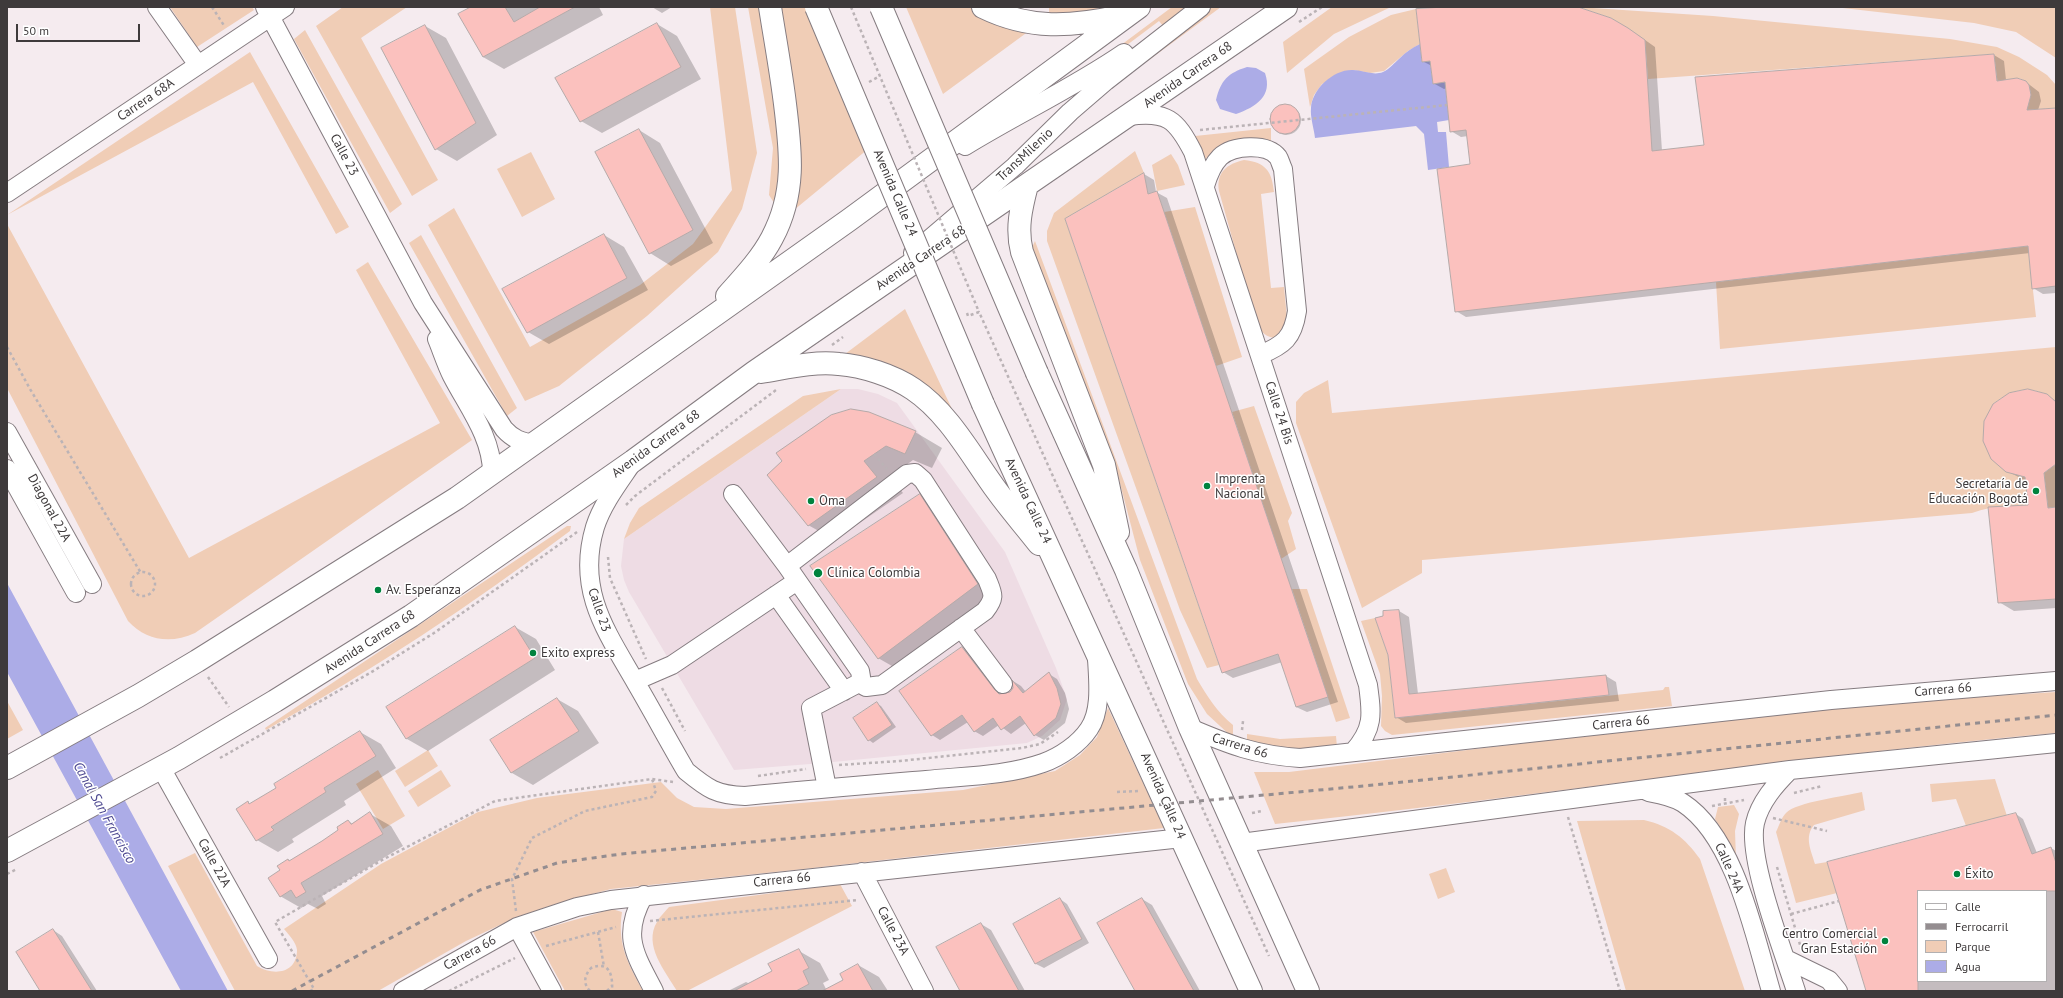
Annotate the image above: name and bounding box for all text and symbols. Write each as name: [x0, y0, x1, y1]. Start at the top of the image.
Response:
scale bar: [18, 16, 142, 42]
text: 50 m: [23, 23, 49, 38]
street label: Avenida Carrera 68: [1141, 39, 1235, 111]
street label: Carrera 68A: [115, 75, 177, 125]
street label: TransMilenio: [994, 125, 1056, 185]
street label: Calle 23: [326, 131, 362, 179]
street label: Avenida Calle 24: [870, 147, 920, 239]
street label: Avenida Carrera 68: [873, 222, 969, 294]
street label: Calle 24 Bis: [1261, 379, 1297, 447]
street label: Avenida Carrera 68: [609, 407, 703, 481]
street label: Avenida Calle 24: [1001, 456, 1055, 546]
street label: Diagonal 22A: [24, 471, 74, 545]
place label: Imprenta Nacional: [1215, 471, 1265, 502]
place label: Secretaría de Educación Bogotá: [1928, 476, 2028, 507]
marker: Imprenta Nacional: [1202, 481, 1212, 491]
marker: Secretaría de Educación Bogotá: [2031, 486, 2041, 496]
place label: Oma: [819, 493, 845, 509]
marker: Oma: [806, 496, 816, 506]
place label: Clínica Colombia: [827, 565, 920, 581]
marker: Clínica Colombia: [812, 567, 824, 579]
place label: Av. Esperanza: [386, 582, 461, 598]
marker: Av. Esperanza: [373, 585, 383, 595]
street label: Calle 23: [584, 586, 614, 634]
street label: Avenida Carrera 68: [322, 607, 418, 677]
place label: Exito express: [541, 645, 615, 661]
marker: Exito express: [528, 648, 538, 658]
street label: Carrera 66: [1914, 680, 1972, 700]
street label: Carrera 66: [1592, 712, 1650, 734]
street label: Carrera 66: [1210, 730, 1270, 762]
street label: Avenida Calle 24: [1137, 750, 1189, 842]
water label: Canal San Francisco: [69, 759, 139, 867]
street label: Calle 22A: [194, 836, 234, 890]
street label: Calle 24A: [1711, 841, 1747, 895]
place label: Éxito: [1965, 866, 1993, 882]
street label: Carrera 66: [753, 869, 811, 891]
marker: Éxito: [1952, 869, 1962, 879]
legend: [1917, 890, 2047, 982]
text: Calle: [1955, 899, 1981, 914]
street label: Calle 23A: [874, 904, 912, 958]
text: Ferrocarril: [1955, 919, 2008, 934]
place label: Centro Comercial Gran Estación: [1782, 926, 1877, 957]
street label: Carrera 66: [441, 932, 499, 974]
marker: Centro Comercial Gran Estación: [1880, 936, 1890, 946]
text: Parque: [1955, 939, 1990, 954]
text: Agua: [1955, 959, 1981, 974]

